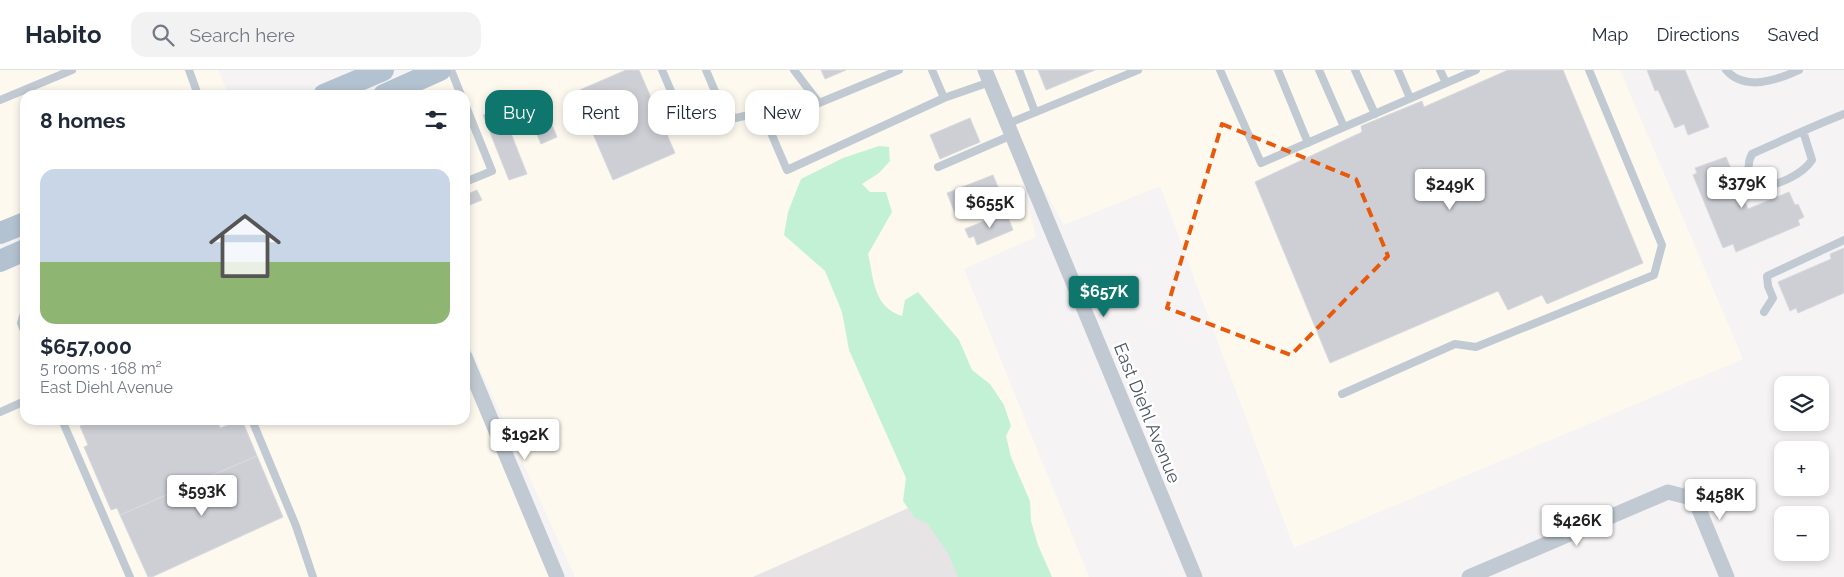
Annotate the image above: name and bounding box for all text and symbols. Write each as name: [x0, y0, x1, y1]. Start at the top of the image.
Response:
search box: [131, 12, 481, 57]
text: Habito: [25, 20, 101, 49]
icon: search: [149, 21, 177, 49]
text: Search here: [189, 24, 295, 46]
text: Map: [1592, 24, 1628, 45]
text: Directions: [1656, 24, 1740, 45]
text: Saved: [1768, 24, 1819, 45]
chip: Buy: [485, 90, 553, 135]
chip: Rent: [563, 90, 638, 135]
chip: Filters: [648, 90, 735, 135]
chip: New: [745, 90, 819, 135]
icon: filters: [422, 106, 450, 134]
text: 8 homes: [40, 108, 126, 133]
pin: $379K: [1707, 166, 1777, 209]
pin: $249K: [1415, 168, 1485, 211]
text: $379K: [1718, 173, 1766, 192]
text: $249K: [1426, 175, 1474, 194]
pin: $655K: [955, 186, 1025, 229]
text: $655K: [966, 193, 1014, 212]
icon: home: [200, 201, 290, 291]
pin: $657K: [1069, 276, 1139, 318]
text: $657K: [1080, 282, 1128, 301]
text: $657,000: [40, 334, 132, 359]
street label: East Diehl Avenue: [1110, 340, 1185, 486]
text: 5 rooms · 168 m²: [40, 359, 162, 378]
map controls: [1774, 376, 1829, 561]
button: layers: [1774, 376, 1829, 431]
text: East Diehl Avenue: [40, 378, 173, 397]
pin: $192K: [490, 418, 560, 461]
text: $192K: [501, 425, 549, 444]
button: +: [1774, 441, 1829, 496]
pin: $593K: [167, 474, 237, 517]
pin: $458K: [1685, 478, 1755, 521]
text: $593K: [178, 481, 226, 500]
text: $458K: [1696, 485, 1744, 504]
pin: $426K: [1542, 504, 1612, 547]
button: −: [1774, 506, 1829, 561]
text: $426K: [1553, 511, 1601, 530]

